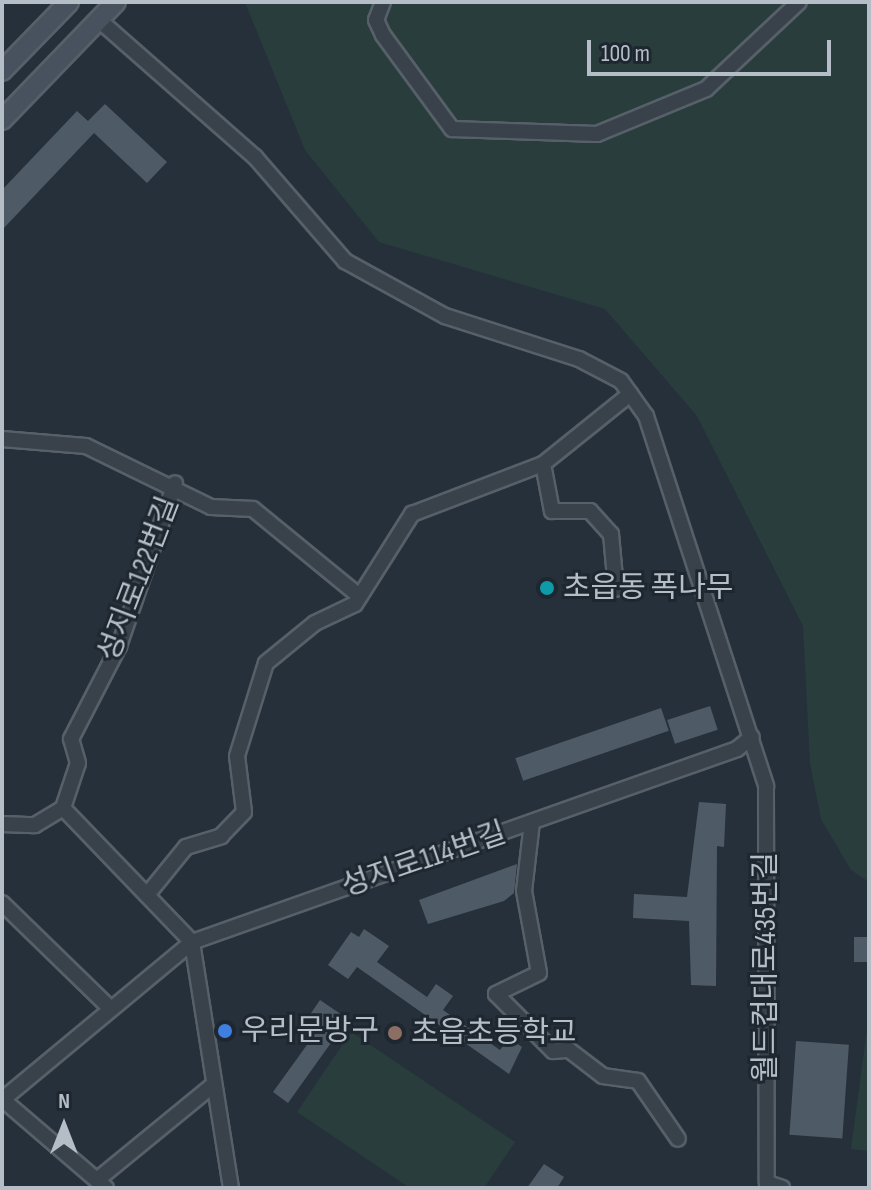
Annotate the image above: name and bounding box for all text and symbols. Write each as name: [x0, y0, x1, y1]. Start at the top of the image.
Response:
scale bar: [591, 24, 835, 74]
text: 100 m: [601, 39, 650, 68]
street label: 성지로122번길: [91, 492, 187, 666]
place label: 초읍동 폭나무: [563, 570, 733, 606]
marker: 초읍동 폭나무: [538, 579, 556, 597]
street label: 성지로114번길: [337, 815, 511, 905]
street label: 월드컵대로435번길: [748, 852, 784, 1082]
place label: 우리문방구: [241, 1013, 379, 1049]
place label: 초읍초등학교: [411, 1015, 577, 1051]
marker: 우리문방구: [216, 1022, 234, 1040]
marker: 초읍초등학교: [386, 1024, 404, 1042]
north arrow: [24, 1086, 104, 1166]
text: N: [58, 1088, 70, 1115]

